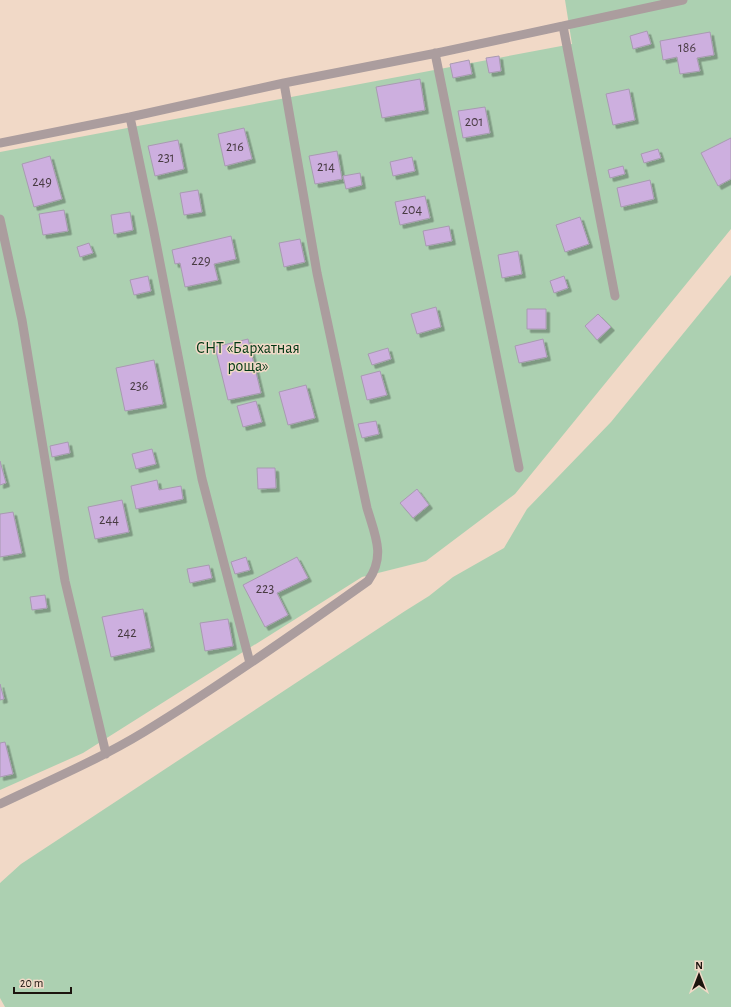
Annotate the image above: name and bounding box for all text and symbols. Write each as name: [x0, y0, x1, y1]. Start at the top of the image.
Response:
house number: 186: [678, 41, 696, 55]
house number: 201: [465, 115, 483, 129]
house number: 216: [226, 140, 244, 154]
house number: 231: [158, 151, 174, 165]
house number: 214: [317, 160, 335, 174]
house number: 249: [32, 175, 52, 189]
house number: 204: [402, 203, 423, 217]
house number: 229: [191, 254, 211, 268]
park label: СНТ «Бархатная роща»: [196, 340, 300, 374]
house number: 236: [130, 379, 148, 393]
house number: 244: [99, 513, 119, 527]
house number: 223: [256, 582, 274, 596]
house number: 242: [117, 626, 137, 640]
north arrow: [679, 955, 719, 995]
text: N: [695, 960, 703, 971]
scale bar: [14, 969, 71, 995]
text: 20 m: [20, 977, 43, 989]

